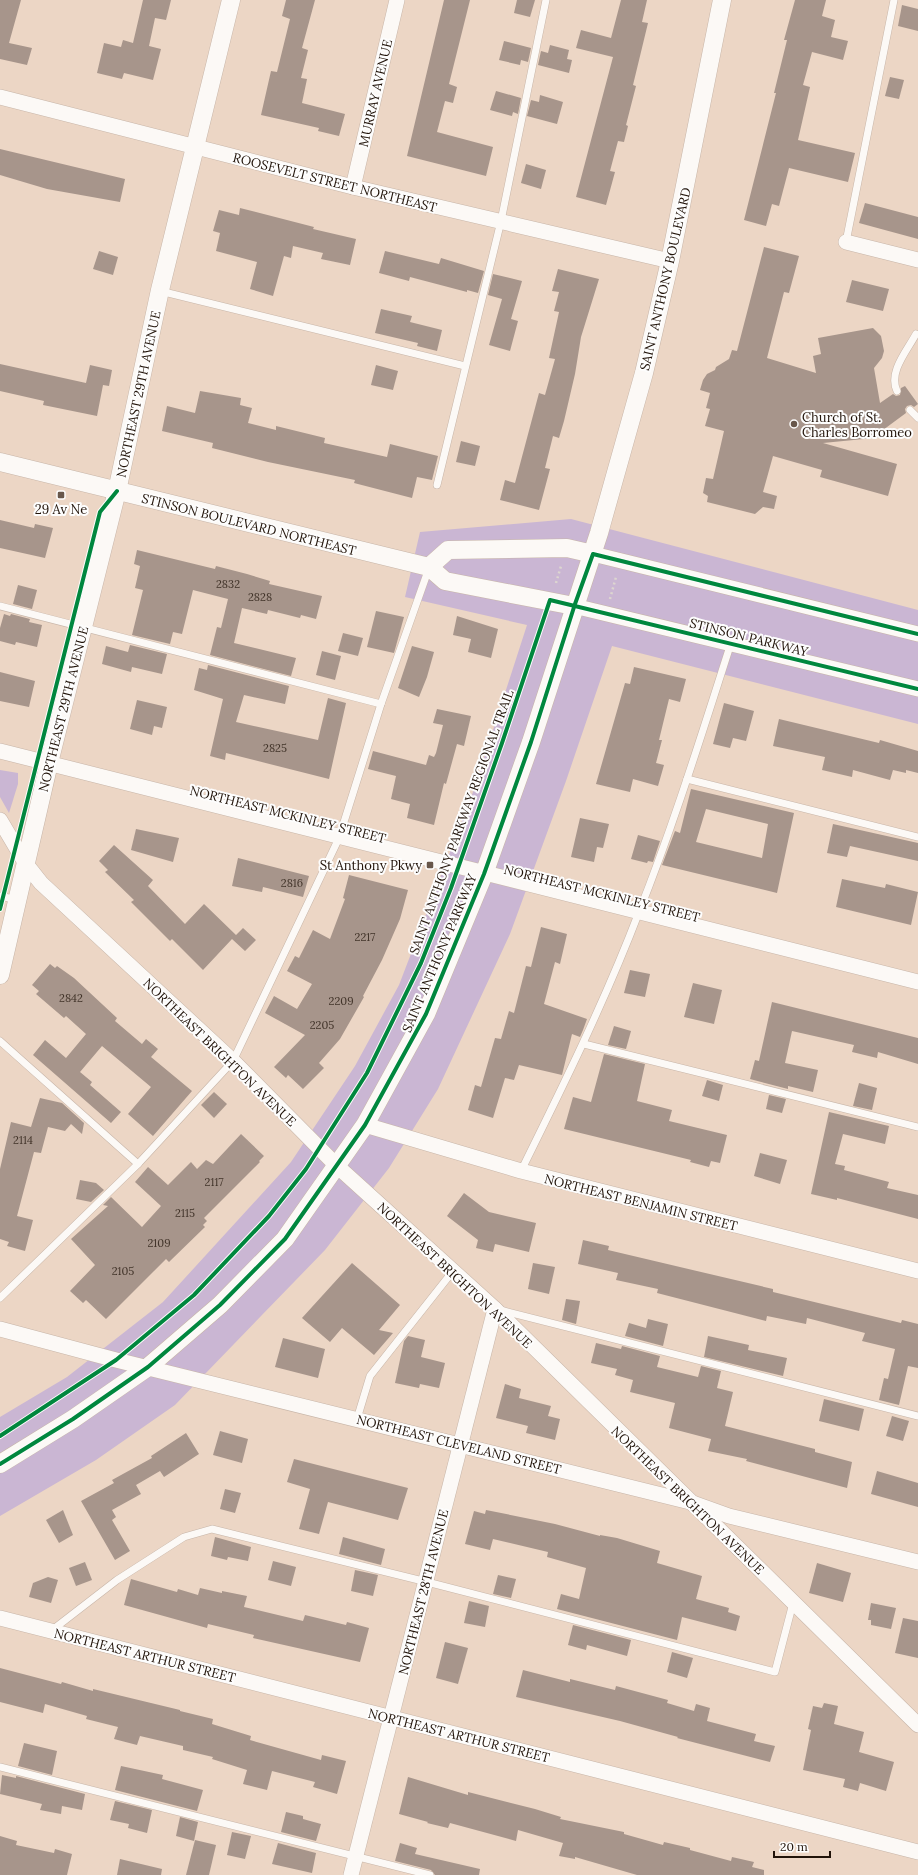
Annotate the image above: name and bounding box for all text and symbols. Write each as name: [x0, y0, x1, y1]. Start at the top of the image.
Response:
street label: MURRAY AVENUE: [355, 38, 396, 149]
street label: ROOSEVELT STREET NORTHEAST: [231, 149, 439, 216]
street label: SAINT ANTHONY BOULEVARD: [636, 186, 695, 372]
street label: NORTHEAST 29TH AVENUE: [112, 309, 165, 479]
place label: Church of St. Charles Borromeo: [802, 409, 912, 441]
marker: Church of St. Charles Borromeo: [789, 419, 799, 429]
marker: 29 Av Ne: [56, 490, 66, 500]
street label: STINSON BOULEVARD NORTHEAST: [140, 490, 359, 560]
place label: 29 Av Ne: [35, 501, 87, 518]
house number: 2832: [216, 577, 240, 591]
house number: 2828: [248, 590, 272, 604]
street label: STINSON PARKWAY: [688, 615, 811, 661]
street label: NORTHEAST 29TH AVENUE: [35, 624, 92, 794]
street label: SAINT ANTHONY PARKWAY REGIONAL TRAIL: [406, 687, 516, 957]
house number: 2825: [263, 741, 287, 755]
street label: NORTHEAST MCKINLEY STREET: [188, 782, 388, 847]
place label: St Anthony Pkwy: [320, 857, 422, 874]
marker: St Anthony Pkwy: [425, 860, 435, 870]
street label: NORTHEAST MCKINLEY STREET: [502, 861, 702, 926]
street label: SAINT ANTHONY PARKWAY: [398, 871, 480, 1035]
house number: 2816: [281, 876, 303, 890]
house number: 2217: [355, 930, 375, 944]
street label: NORTHEAST BRIGHTON AVENUE: [140, 975, 300, 1130]
house number: 2842: [59, 991, 83, 1005]
house number: 2209: [328, 994, 354, 1008]
house number: 2205: [310, 1018, 334, 1032]
house number: 2114: [13, 1133, 33, 1147]
street label: NORTHEAST BENJAMIN STREET: [542, 1170, 740, 1235]
house number: 2117: [205, 1175, 224, 1189]
street label: NORTHEAST BRIGHTON AVENUE: [373, 1199, 536, 1352]
house number: 2115: [175, 1206, 195, 1220]
house number: 2109: [147, 1236, 171, 1250]
house number: 2105: [112, 1264, 134, 1278]
street label: NORTHEAST CLEVELAND STREET: [355, 1411, 564, 1478]
street label: NORTHEAST BRIGHTON AVENUE: [608, 1423, 768, 1578]
street label: NORTHEAST 28TH AVENUE: [395, 1508, 452, 1677]
street label: NORTHEAST ARTHUR STREET: [52, 1625, 238, 1686]
street label: NORTHEAST ARTHUR STREET: [366, 1705, 552, 1766]
scale bar: [774, 1833, 830, 1859]
text: 20 m: [780, 1839, 808, 1854]

